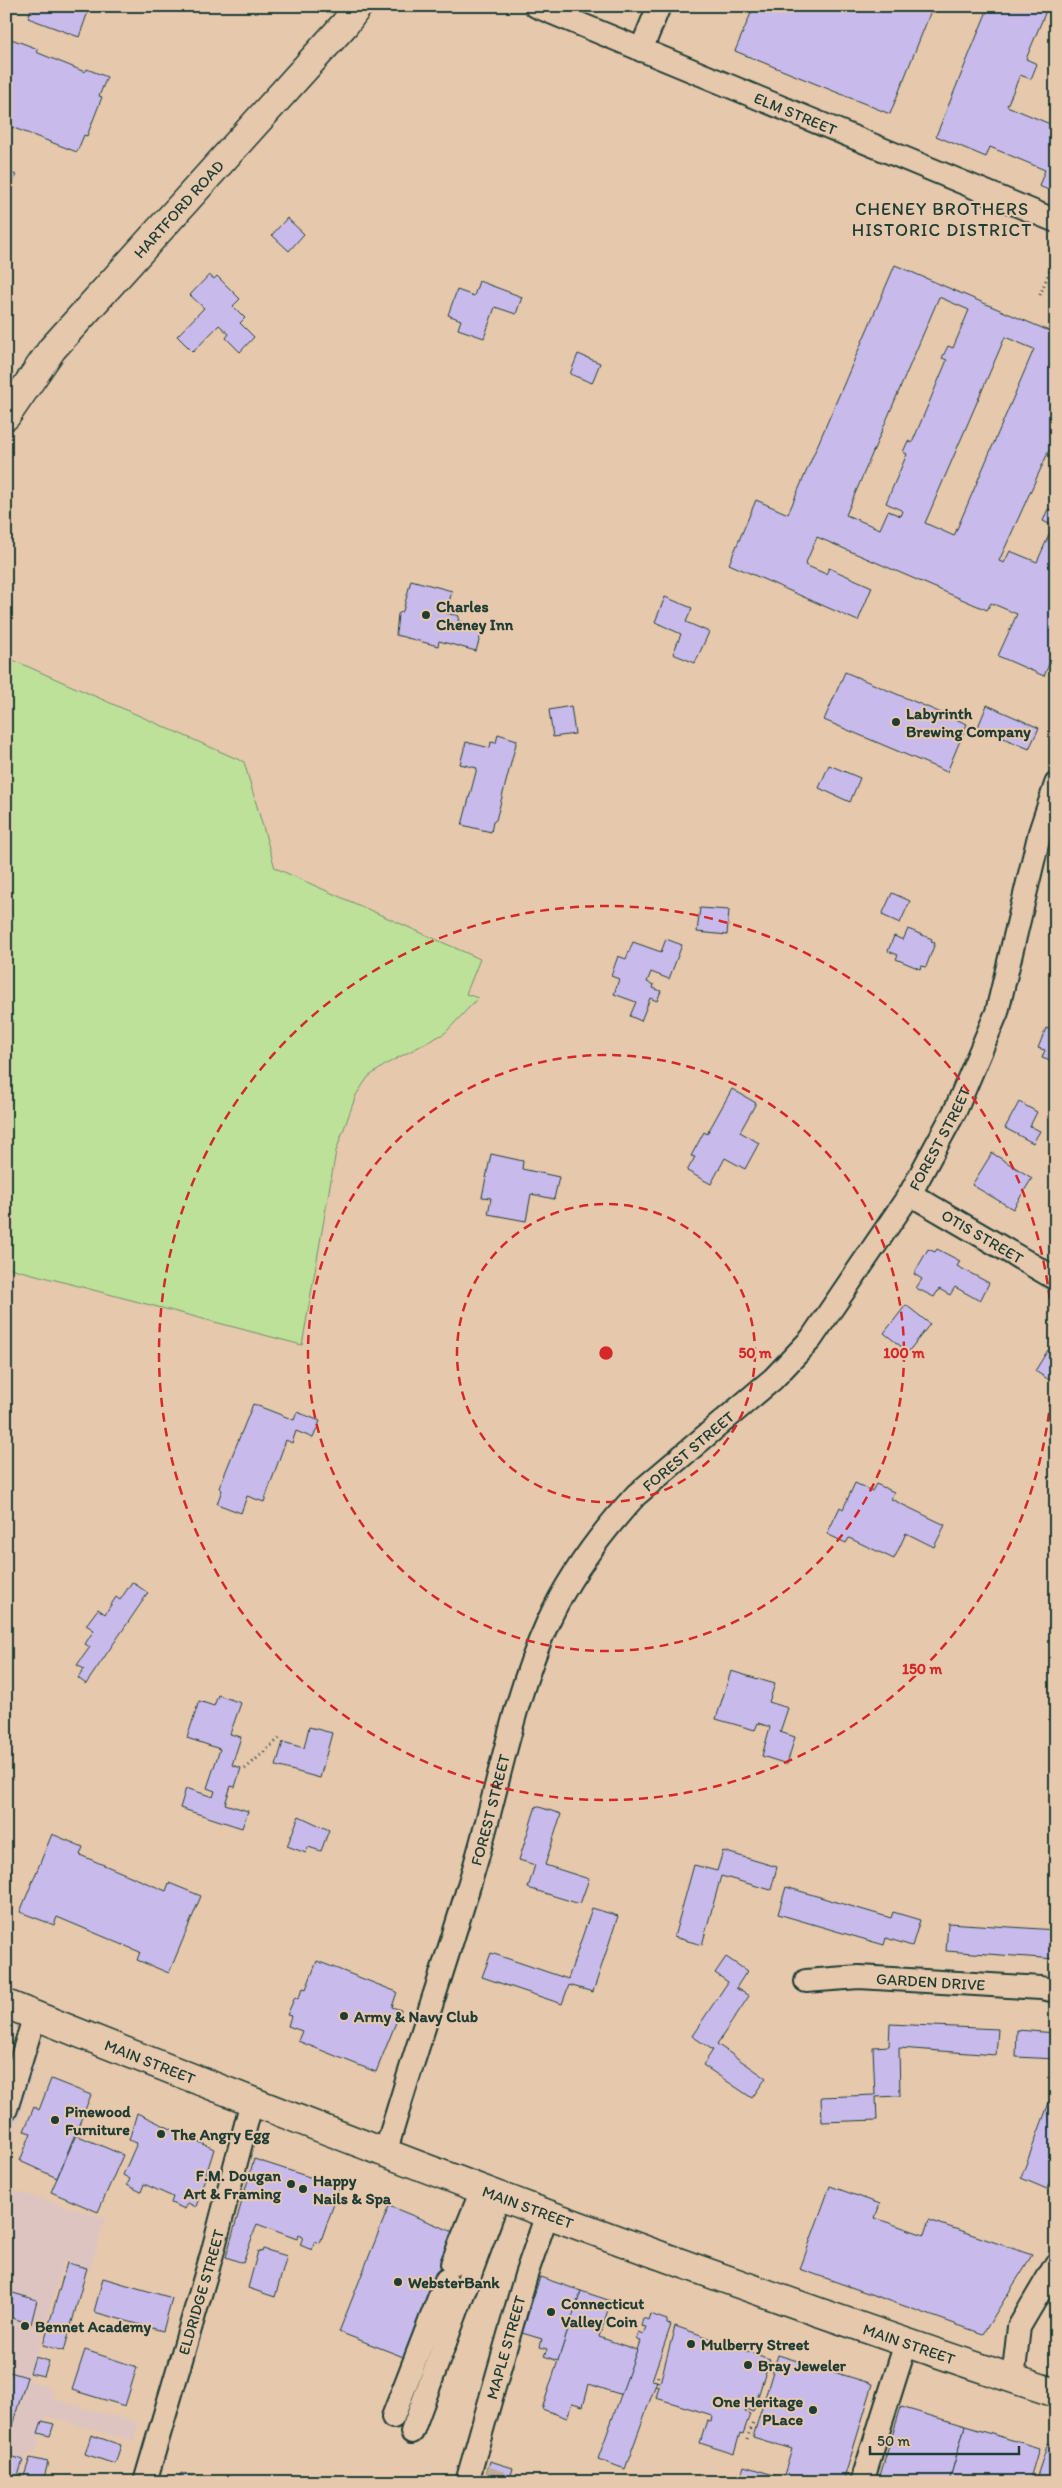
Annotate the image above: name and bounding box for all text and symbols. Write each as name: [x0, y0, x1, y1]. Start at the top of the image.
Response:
street label: ELM STREET: [751, 88, 840, 139]
street label: HARTFORD ROAD: [130, 156, 228, 262]
district label: CHENEY BROTHERS HISTORIC DISTRICT: [852, 198, 1032, 241]
place label: Charles Cheney Inn: [436, 597, 514, 635]
marker: Charles Cheney Inn: [420, 609, 432, 621]
place label: Labyrinth Brewing Company: [906, 704, 1031, 742]
marker: Labyrinth Brewing Company: [890, 716, 902, 728]
street label: FOREST STREET: [905, 1084, 974, 1194]
street label: OTIS STREET: [938, 1205, 1027, 1268]
centre of rings: [597, 1344, 615, 1362]
text: 50 m: [738, 1344, 772, 1362]
text: 100 m: [883, 1344, 925, 1362]
street label: FOREST STREET: [638, 1407, 738, 1496]
text: 150 m: [902, 1660, 942, 1678]
street label: FOREST STREET: [466, 1752, 514, 1868]
street label: GARDEN DRIVE: [876, 1969, 986, 1995]
place label: Army & Navy Club: [353, 2007, 478, 2027]
marker: Army & Navy Club: [338, 2010, 350, 2022]
street label: MAIN STREET: [102, 2035, 198, 2088]
place label: Pinewood Furniture: [65, 2102, 131, 2139]
marker: Pinewood Furniture: [49, 2114, 61, 2126]
place label: The Angry Egg: [170, 2125, 270, 2145]
marker: The Angry Egg: [155, 2128, 167, 2140]
place label: F.M. Dougan Art & Framing: [183, 2166, 282, 2204]
place label: Happy Nails & Spa: [313, 2171, 392, 2209]
marker: F.M. Dougan Art & Framing: [285, 2178, 297, 2190]
street label: MAIN STREET: [480, 2181, 576, 2233]
marker: Happy Nails & Spa: [297, 2183, 309, 2195]
street label: ELDRIDGE STREET: [174, 2227, 228, 2357]
place label: WebsterBank: [408, 2273, 500, 2292]
marker: WebsterBank: [392, 2276, 404, 2288]
street label: MAPLE STREET: [482, 2293, 530, 2402]
place label: Connecticut Valley Coin: [561, 2294, 644, 2332]
marker: Connecticut Valley Coin: [545, 2306, 557, 2318]
place label: Bennet Academy: [35, 2317, 151, 2337]
street label: MAIN STREET: [860, 2319, 958, 2369]
marker: Bennet Academy: [19, 2320, 31, 2332]
place label: Mulberry Street: [701, 2335, 809, 2355]
marker: Mulberry Street: [685, 2338, 697, 2350]
place label: Bray Jeweler: [758, 2356, 847, 2376]
marker: Bray Jeweler: [742, 2359, 754, 2371]
place label: One Heritage PLace: [712, 2392, 803, 2429]
marker: One Heritage PLace: [807, 2404, 819, 2416]
scale bar: [870, 2423, 1018, 2455]
text: 50 m: [877, 2432, 910, 2450]

